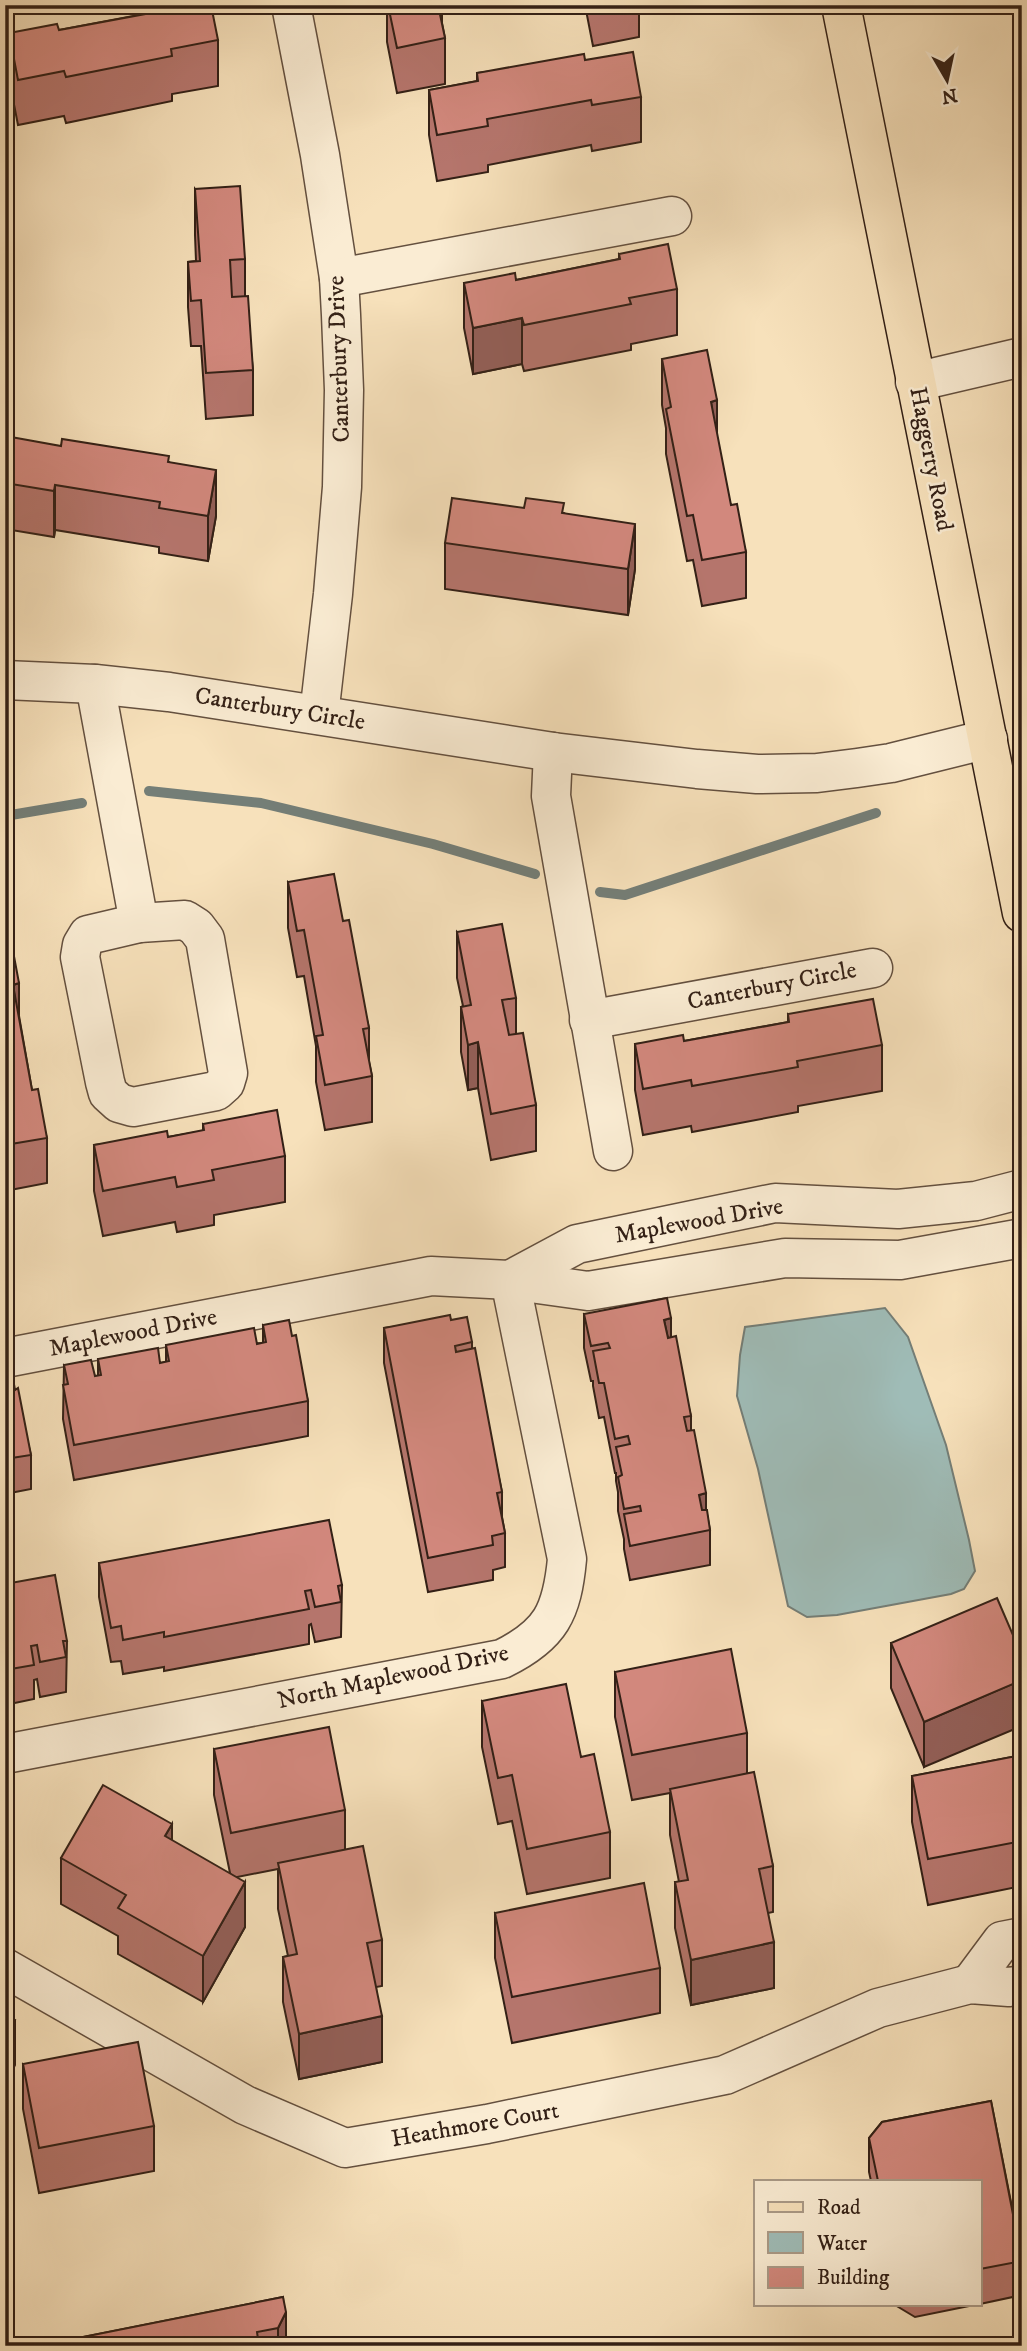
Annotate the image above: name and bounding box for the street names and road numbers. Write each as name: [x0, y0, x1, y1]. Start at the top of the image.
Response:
street label: Canterbury Drive: [321, 275, 357, 443]
street label: Haggerty Road: [902, 384, 960, 534]
street label: Canterbury Circle: [193, 681, 367, 737]
street label: Canterbury Circle: [685, 955, 859, 1017]
street label: Maplewood Drive: [613, 1191, 786, 1251]
street label: Maplewood Drive: [47, 1302, 220, 1364]
street label: North Maplewood Drive: [275, 1638, 511, 1716]
street label: Heathmore Court: [389, 2095, 561, 2154]

